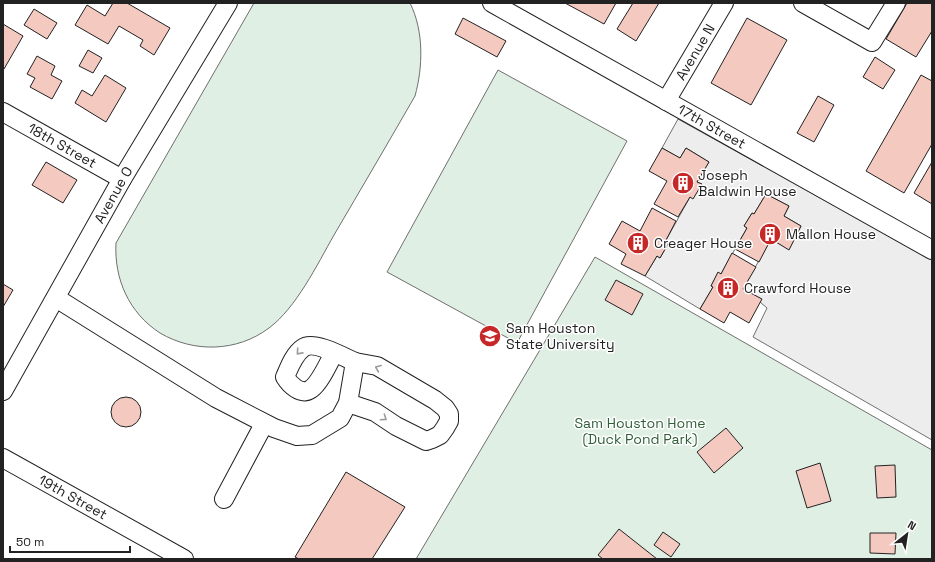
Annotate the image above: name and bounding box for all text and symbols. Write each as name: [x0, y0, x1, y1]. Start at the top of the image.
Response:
street label: Avenue N: [671, 21, 719, 83]
street label: 17th Street: [675, 100, 749, 153]
street label: 18th Street: [25, 119, 100, 172]
street label: Avenue O: [90, 163, 136, 226]
place label: Joseph Baldwin House: [698, 166, 797, 200]
building icon: Joseph Baldwin House: [670, 170, 696, 196]
building icon: Mallon House: [757, 221, 783, 247]
place label: Mallon House: [786, 225, 876, 243]
building icon: Creager House: [625, 230, 651, 256]
place label: Creager House: [654, 234, 752, 252]
building icon: Crawford House: [715, 275, 741, 301]
place label: Crawford House: [744, 279, 851, 297]
place label: Sam Houston State University: [506, 319, 615, 353]
school or university icon: Sam Houston State University: [477, 323, 503, 349]
one-way arrow: [297, 347, 304, 355]
one-way arrow: [375, 365, 382, 373]
one-way arrow: [380, 413, 387, 420]
park label: Sam Houston Home (Duck Pond Park): [574, 414, 706, 448]
street label: 19th Street: [35, 471, 110, 523]
north arrow: [887, 514, 927, 554]
text: N: [905, 517, 919, 533]
scale bar: [10, 528, 130, 554]
text: 50 m: [16, 534, 44, 550]

